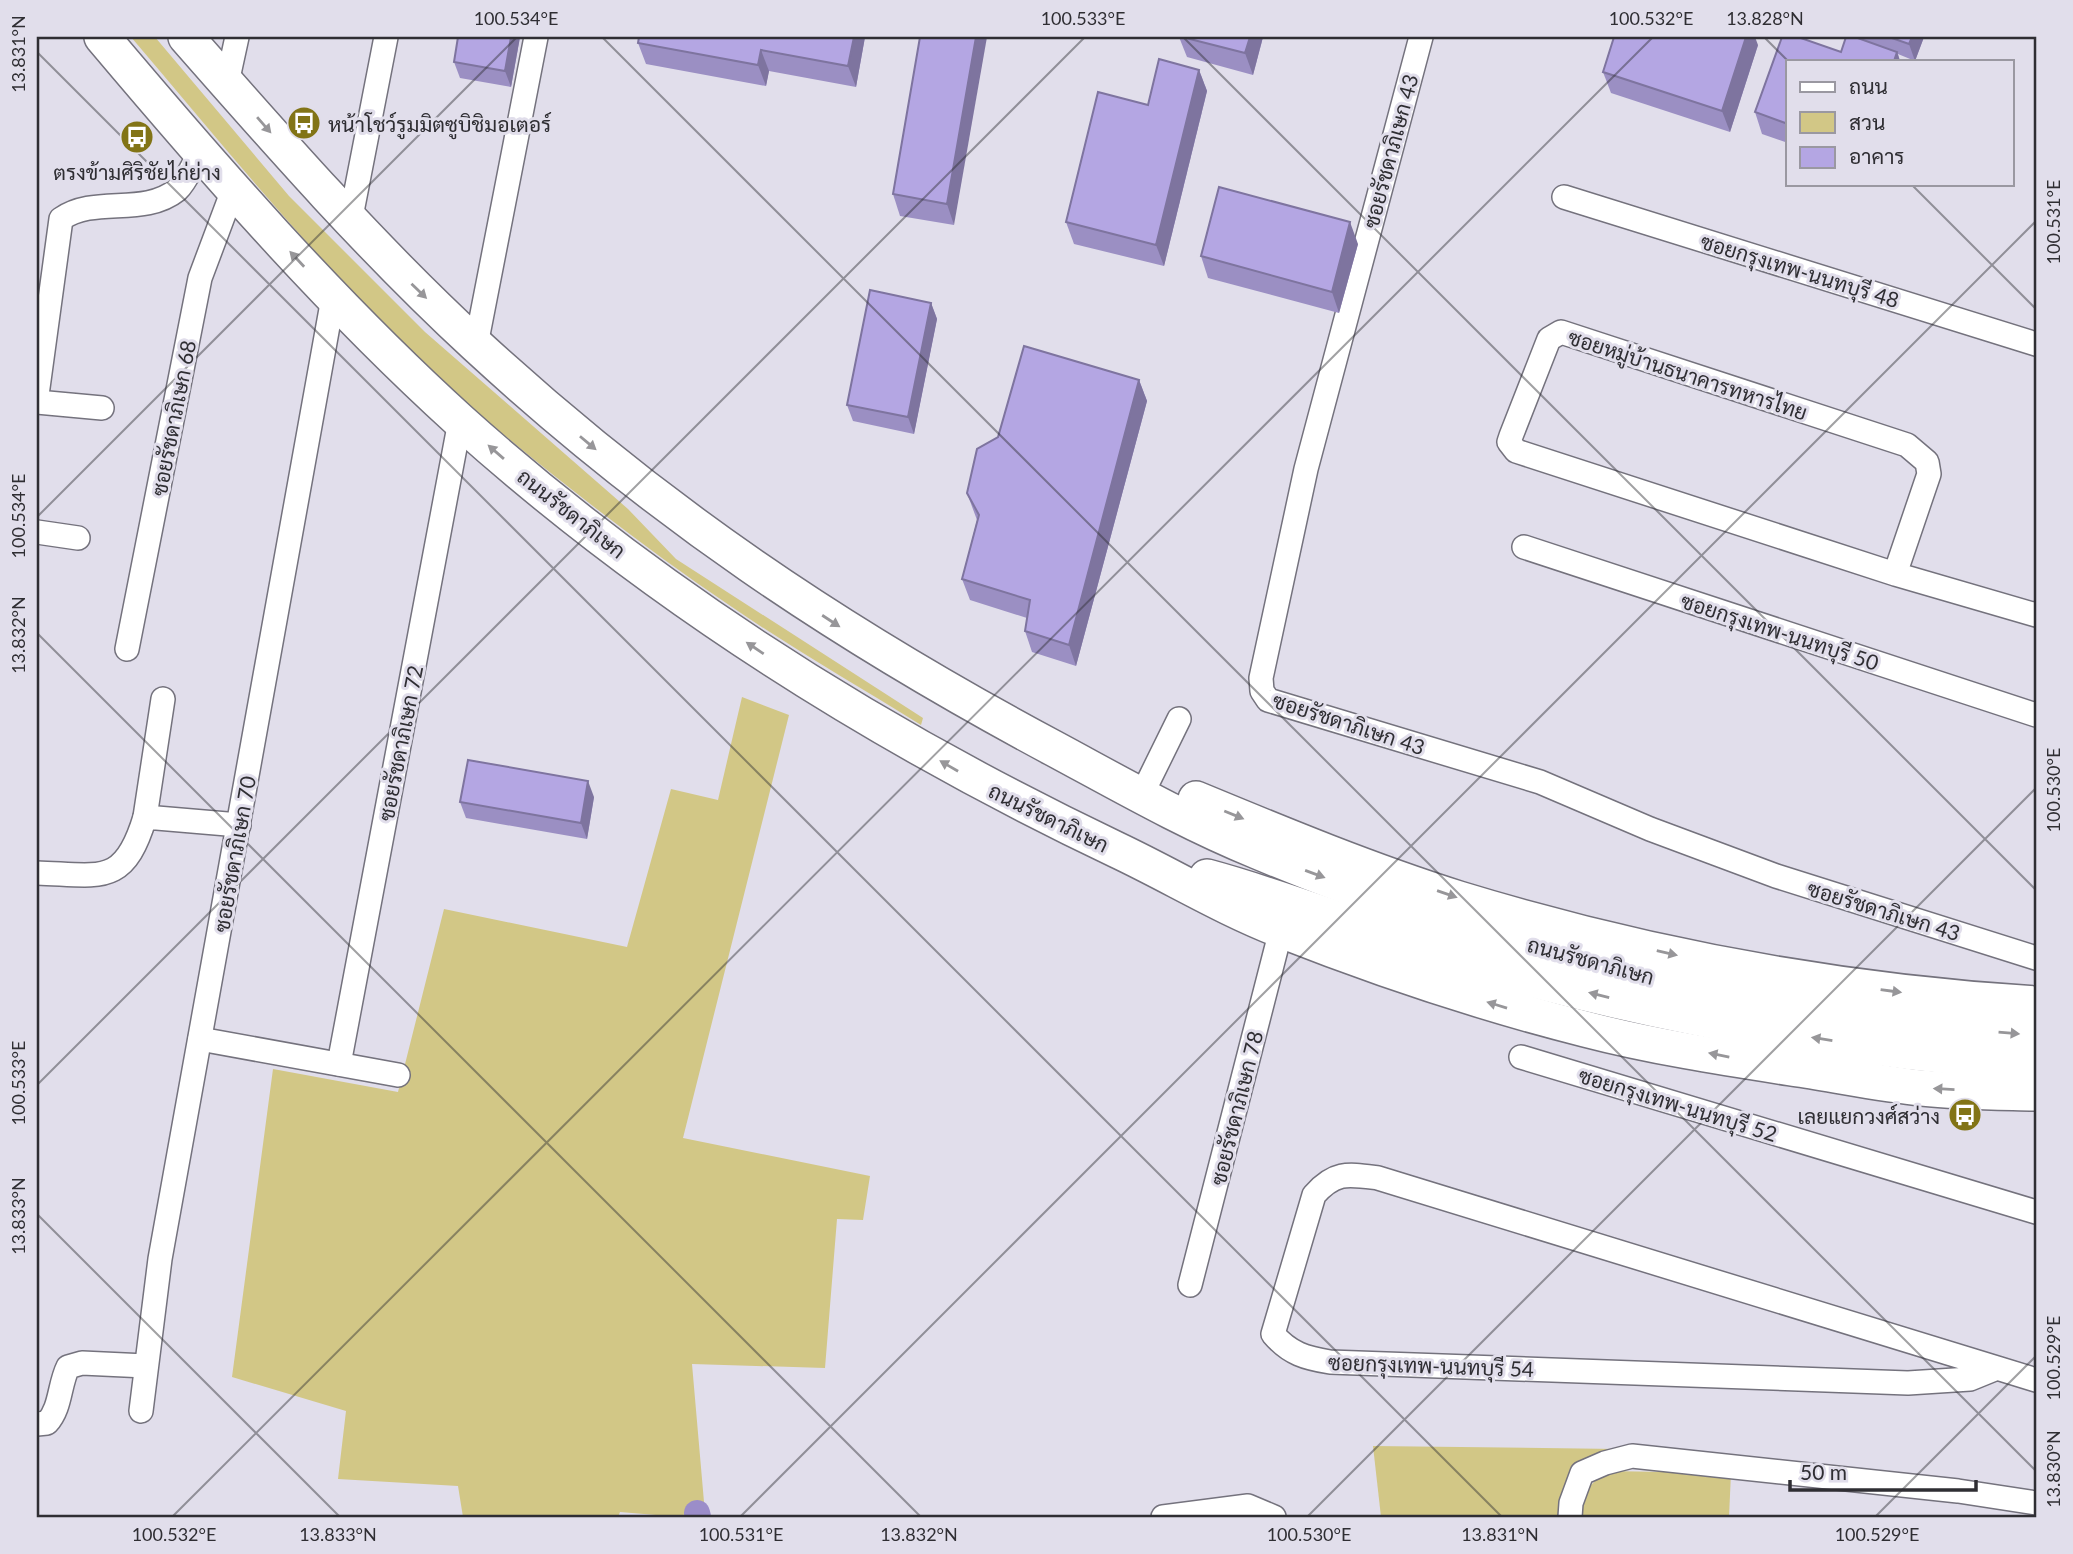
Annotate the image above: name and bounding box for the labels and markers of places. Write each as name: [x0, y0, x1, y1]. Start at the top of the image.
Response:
bus stop icon: หน้าโชว์รูมมิตซูบิชิมอเตอร์: [285, 104, 323, 142]
place label: หน้าโชว์รูมมิตซูบิชิมอเตอร์: [328, 111, 551, 140]
bus stop icon: ตรงข้ามศิริชัยไก่ย่าง: [118, 118, 156, 156]
place label: ตรงข้ามศิริชัยไก่ย่าง: [53, 159, 221, 184]
bus stop icon: เลยแยกวงศ์สว่าง: [1946, 1096, 1984, 1134]
place label: เลยแยกวงศ์สว่าง: [1797, 1103, 1940, 1128]

